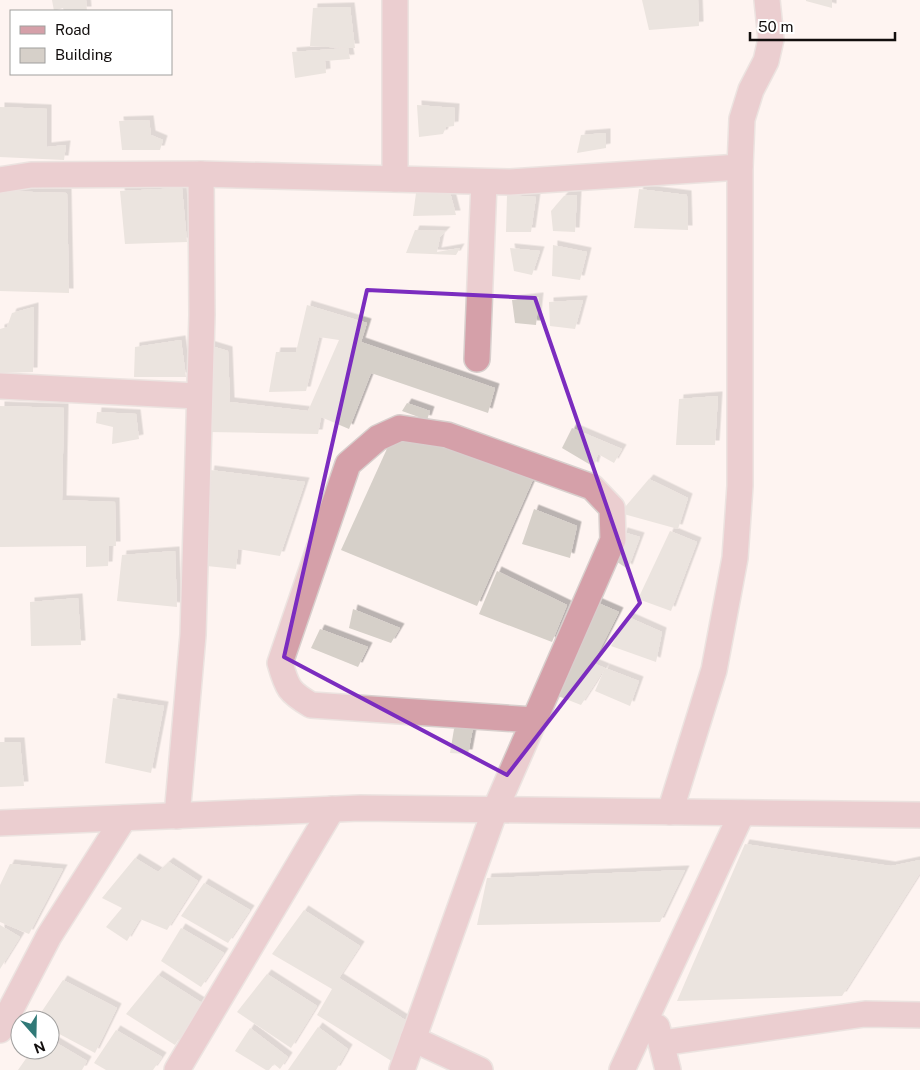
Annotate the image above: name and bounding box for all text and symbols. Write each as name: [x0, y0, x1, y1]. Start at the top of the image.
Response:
legend: [10, 10, 172, 75]
scale bar: [750, 10, 895, 42]
text: 50 m: [758, 18, 793, 35]
text: Road: [55, 21, 91, 38]
text: Building: [55, 46, 113, 63]
north arrow: [10, 1010, 60, 1060]
text: N: [32, 1038, 47, 1057]

